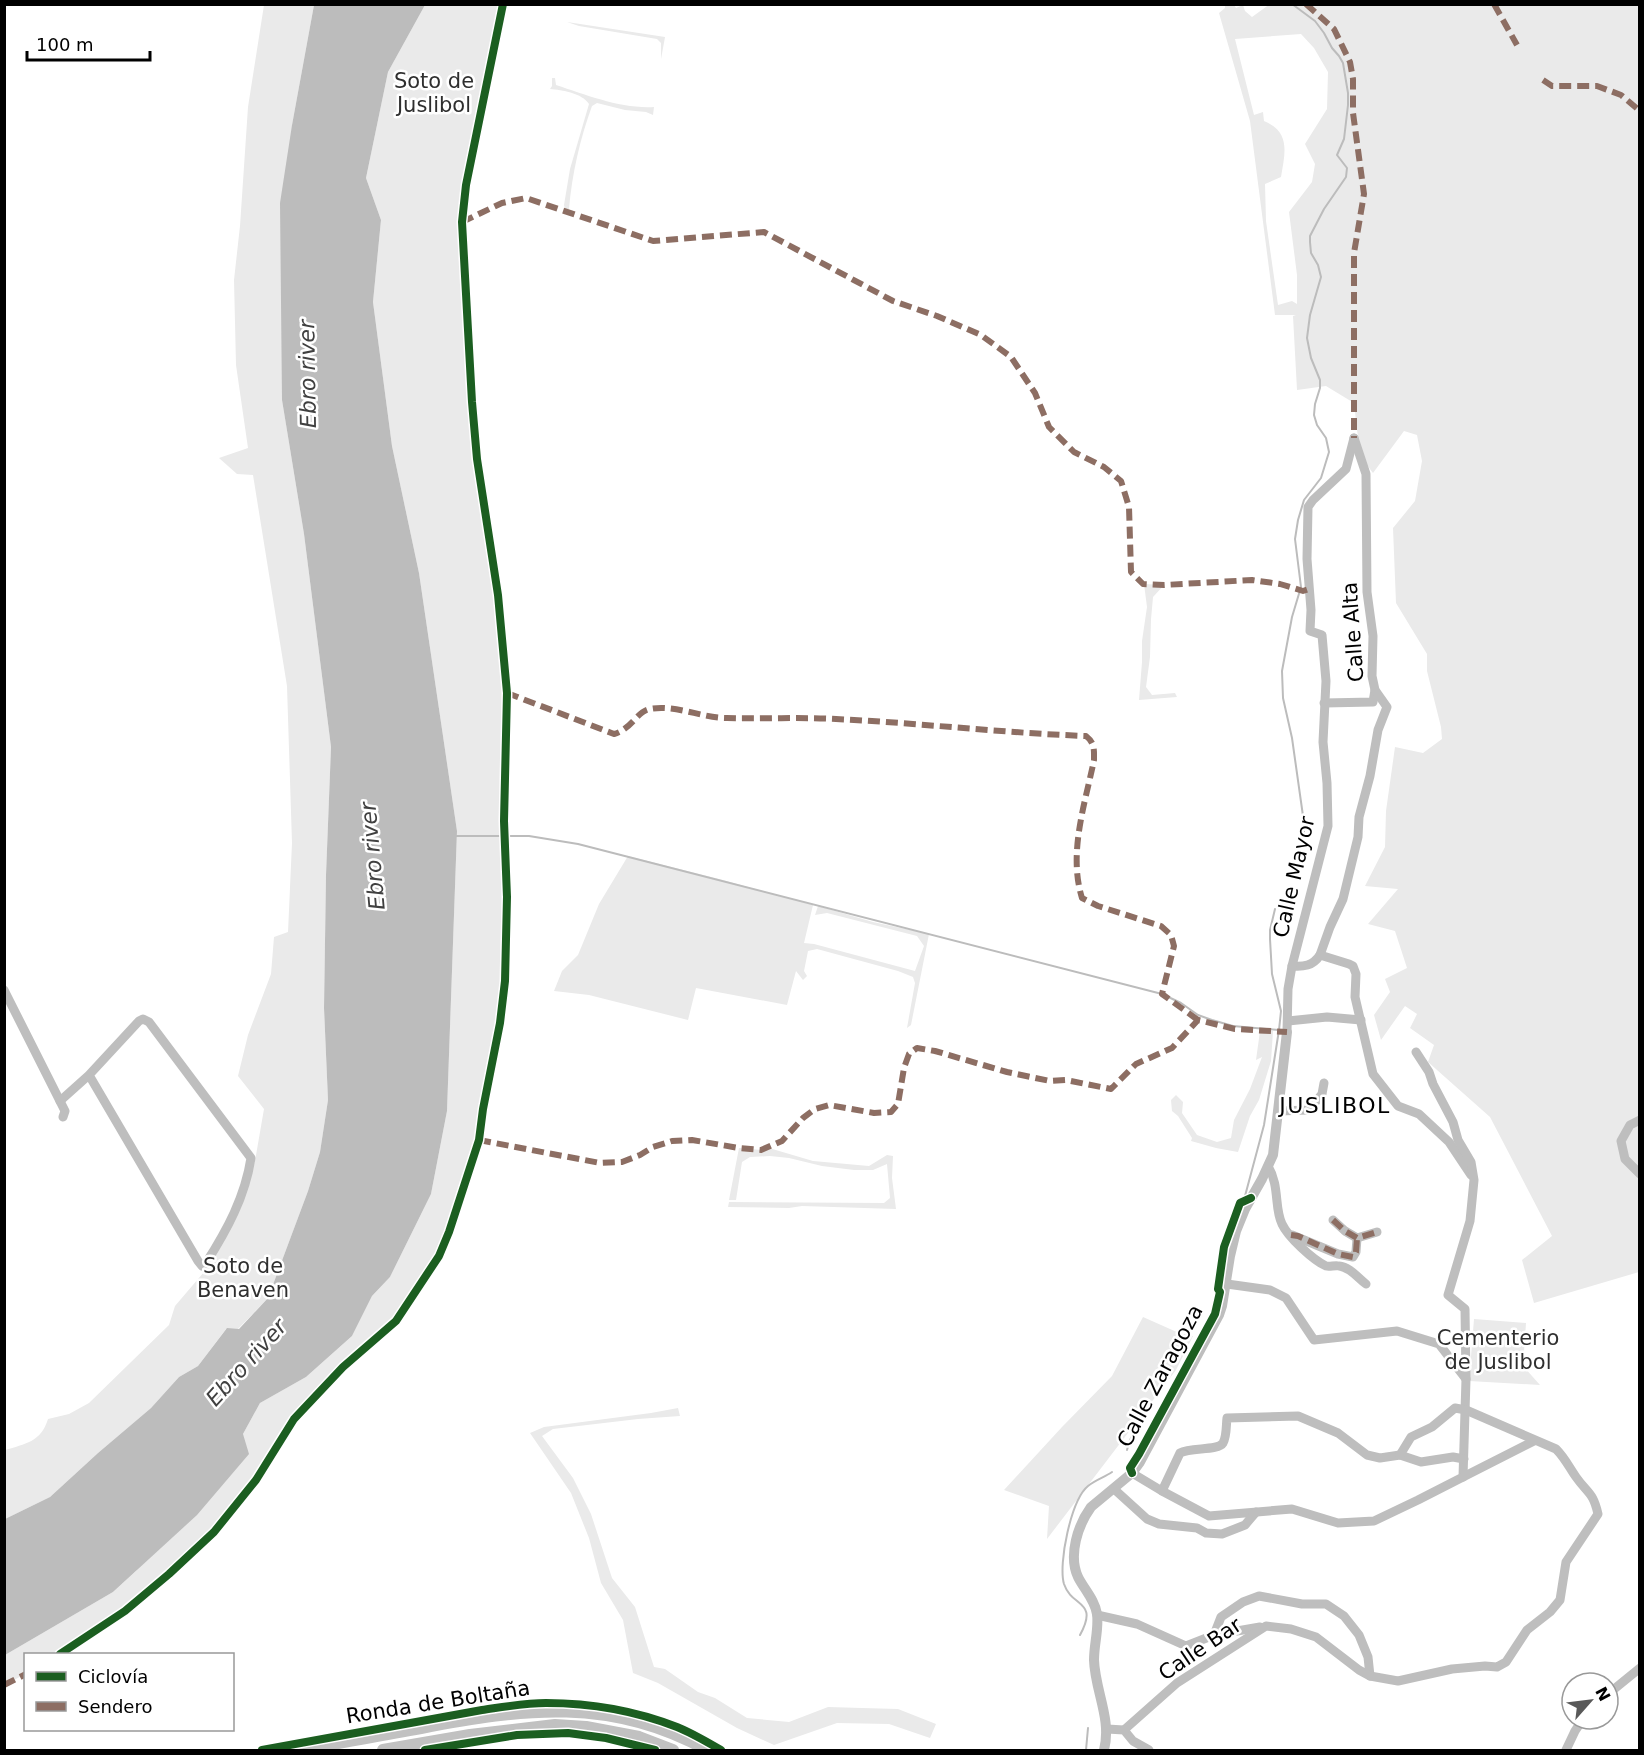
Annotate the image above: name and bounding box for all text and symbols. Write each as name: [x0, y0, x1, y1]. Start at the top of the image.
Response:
scale bar: [27, 24, 150, 62]
text: 100 m: [36, 34, 94, 55]
park label: Soto de Juslibol: [394, 69, 474, 117]
water label: Ebro river: [294, 318, 321, 428]
street label: Calle Alta: [1338, 581, 1368, 683]
water label: Ebro river: [355, 799, 390, 911]
street label: Calle Mayor: [1268, 814, 1320, 940]
district label: JUSLIBOL: [1277, 1093, 1391, 1118]
park label: Soto de Benaven: [197, 1254, 289, 1302]
street label: Calle Zaragoza: [1112, 1301, 1208, 1451]
water label: Ebro river: [201, 1312, 293, 1411]
park label: Cementerio de Juslibol: [1437, 1326, 1559, 1374]
street label: Calle Bar: [1154, 1612, 1246, 1685]
legend: [24, 1653, 234, 1731]
text: Ciclovía: [78, 1666, 148, 1687]
north arrow: [1560, 1671, 1620, 1731]
street label: Ronda de Boltaña: [344, 1676, 532, 1728]
text: N: [1591, 1684, 1614, 1705]
text: Sendero: [78, 1696, 152, 1717]

